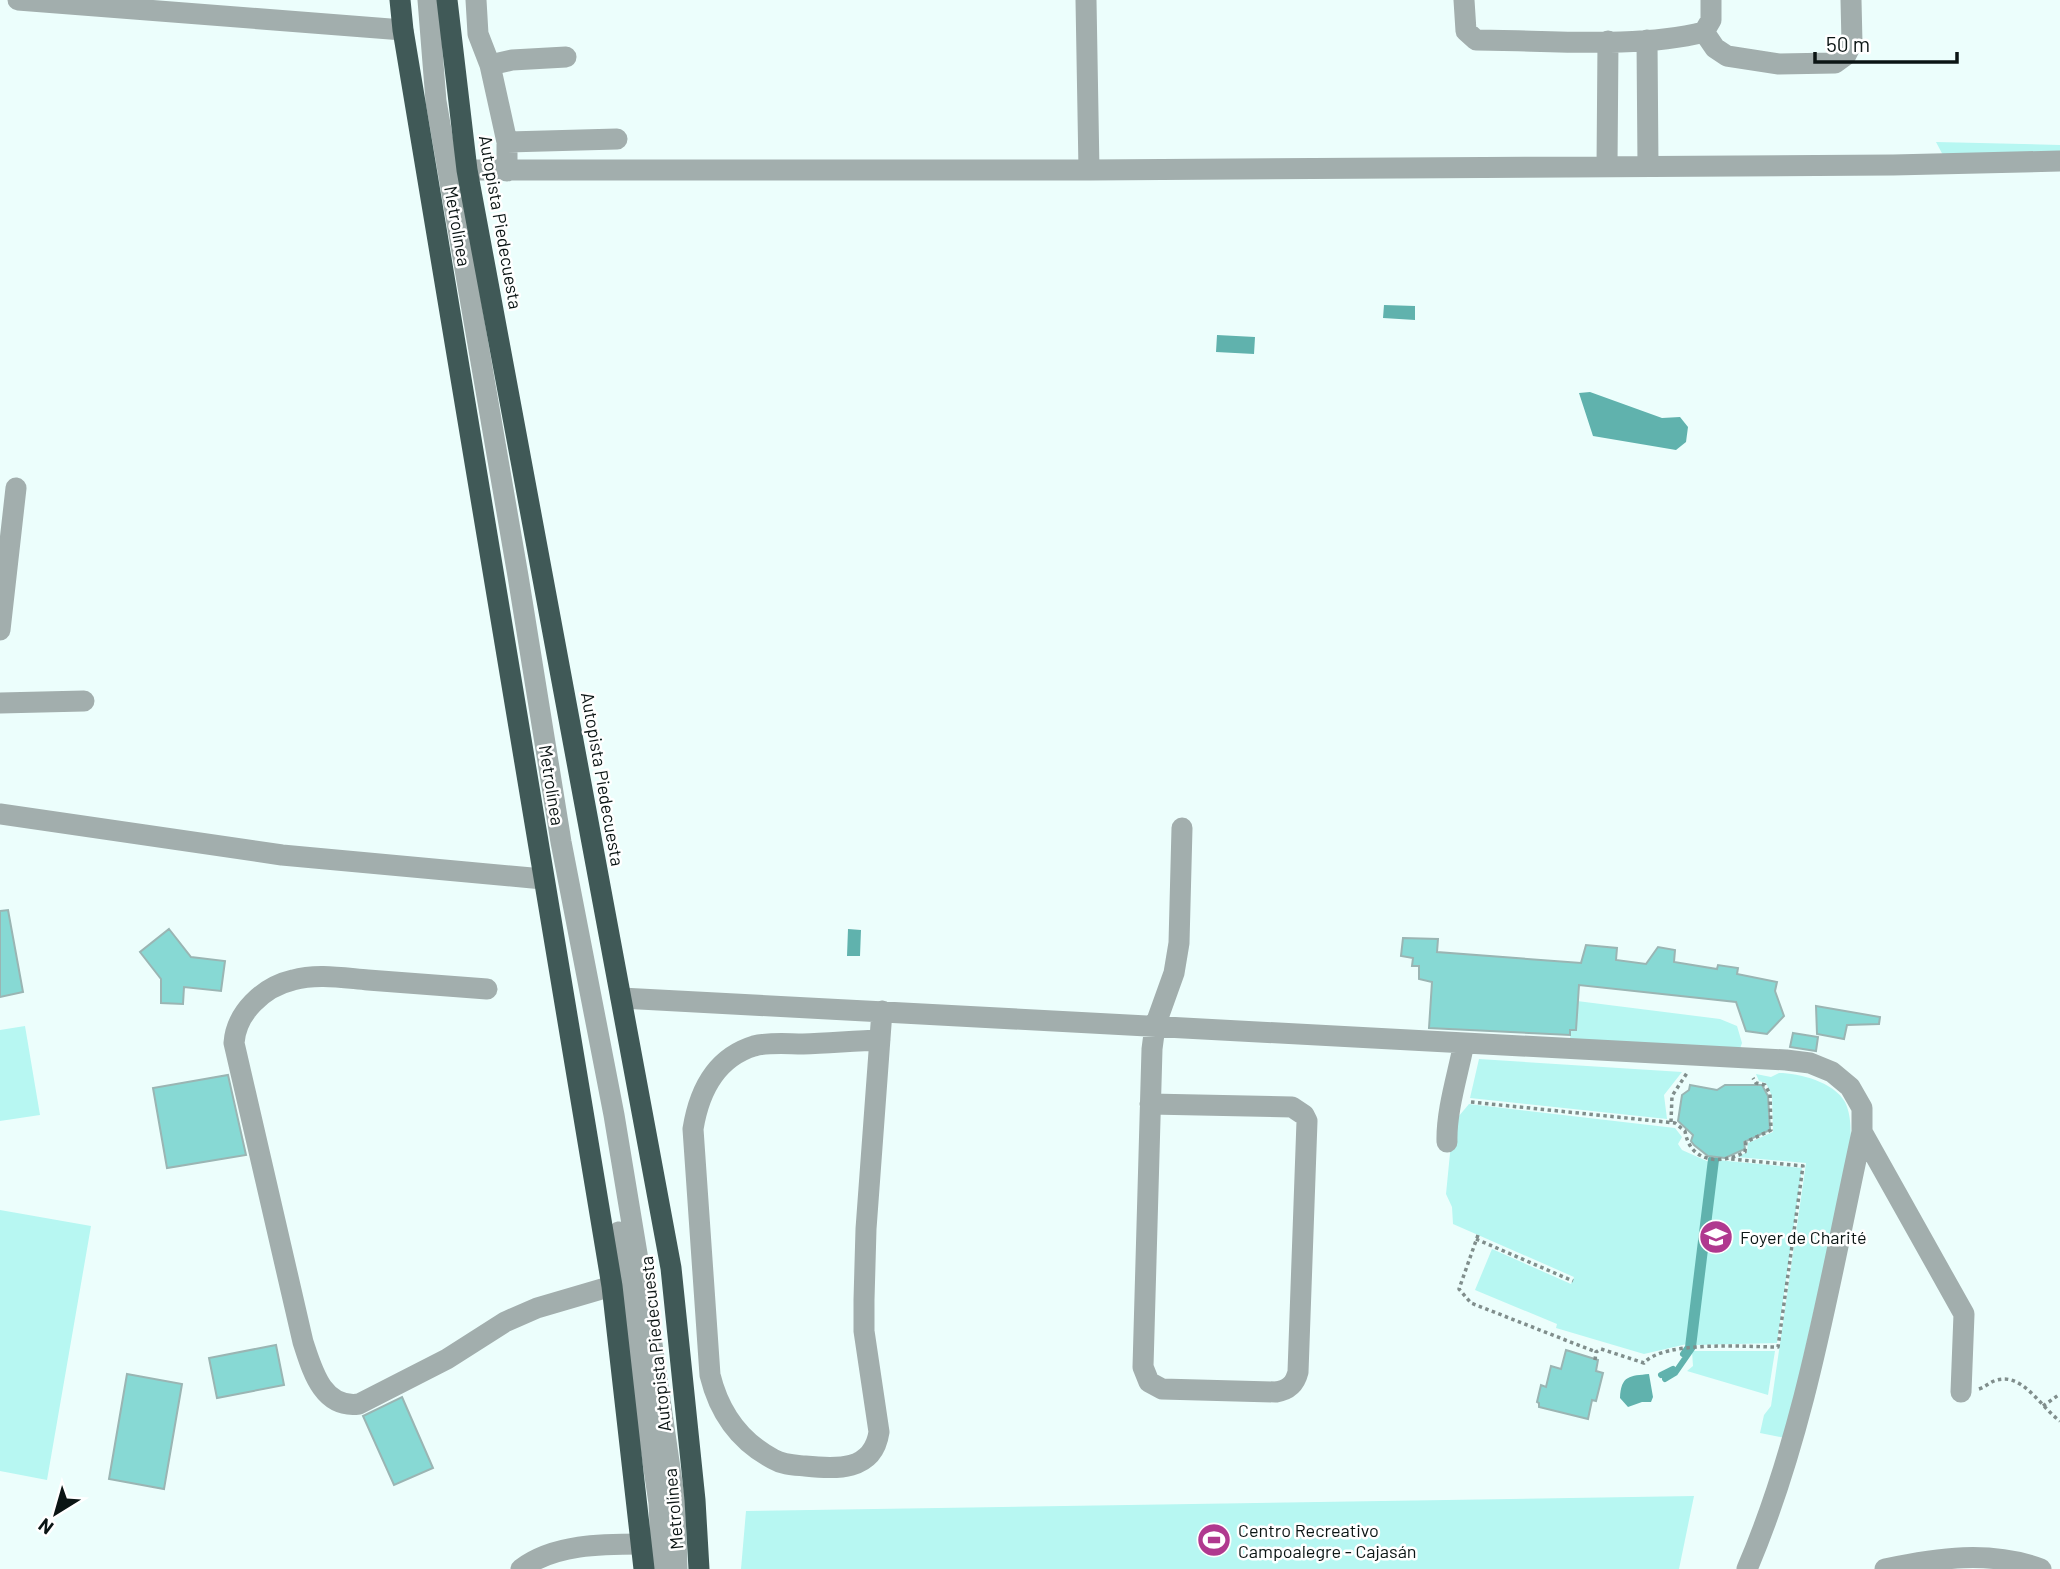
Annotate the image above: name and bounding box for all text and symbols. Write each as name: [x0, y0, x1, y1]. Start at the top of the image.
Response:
scale bar: [1815, 21, 1957, 65]
text: 50 m: [1826, 31, 1870, 56]
street label: Autopista Piedecuesta: [475, 133, 527, 311]
street label: Metrolínea: [440, 184, 476, 268]
street label: Autopista Piedecuesta: [577, 690, 629, 868]
street label: Metrolínea: [535, 743, 569, 827]
school or university icon: Foyer de Charité: [1697, 1218, 1735, 1256]
place label: Foyer de Charité: [1740, 1226, 1867, 1248]
street label: Autopista Piedecuesta: [635, 1255, 675, 1433]
street label: Metrolínea: [658, 1467, 688, 1551]
north arrow: [21, 1478, 91, 1548]
text: N: [33, 1514, 57, 1540]
place label: Centro Recreativo Campoalegre - Cajasán: [1238, 1519, 1417, 1562]
sports icon: Centro Recreativo Campoalegre - Cajasán: [1195, 1521, 1233, 1559]

